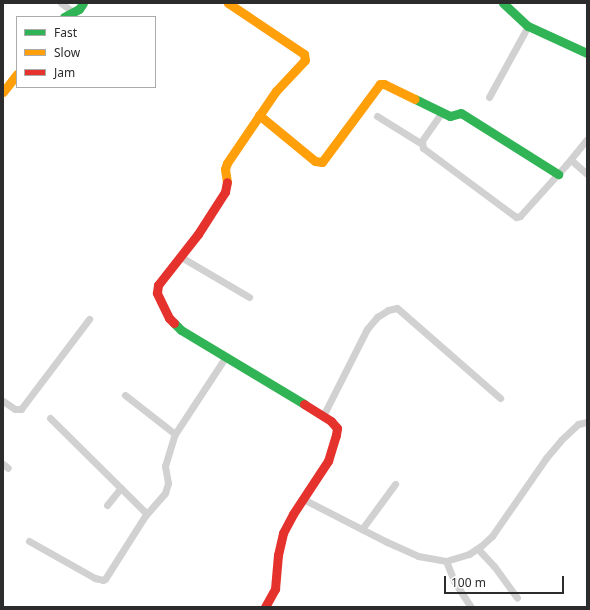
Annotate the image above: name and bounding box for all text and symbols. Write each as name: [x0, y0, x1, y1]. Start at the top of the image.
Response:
legend: [16, 16, 156, 88]
text: Fast: [54, 24, 77, 41]
text: Slow: [54, 44, 80, 61]
text: Jam: [54, 64, 75, 81]
scale bar: [446, 568, 566, 594]
text: 100 m: [451, 574, 486, 591]

